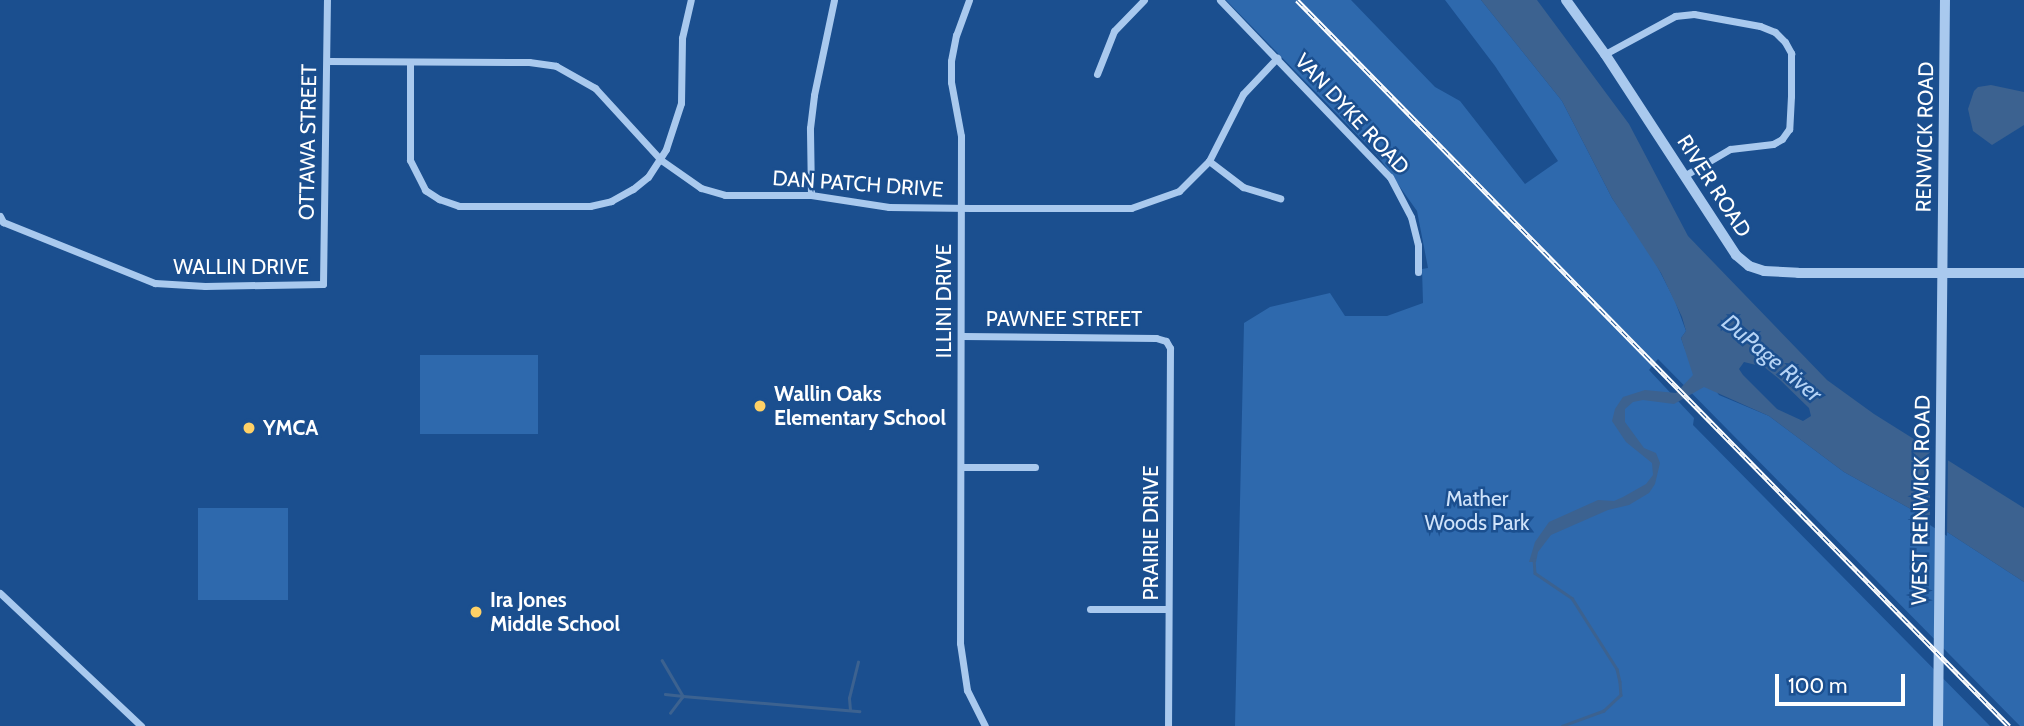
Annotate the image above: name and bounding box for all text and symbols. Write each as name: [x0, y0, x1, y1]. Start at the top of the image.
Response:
street label: VAN DYKE ROAD: [1290, 48, 1414, 180]
street label: RENWICK ROAD: [1911, 61, 1939, 213]
street label: OTTAWA STREET: [294, 64, 322, 220]
street label: RIVER ROAD: [1672, 130, 1756, 242]
street label: DAN PATCH DRIVE: [772, 165, 944, 203]
street label: ILLINI DRIVE: [931, 244, 957, 358]
street label: WALLIN DRIVE: [173, 254, 309, 280]
street label: PAWNEE STREET: [986, 306, 1142, 332]
water label: DuPage River: [1716, 308, 1828, 408]
place label: Wallin Oaks Elementary School: [774, 381, 946, 431]
street label: WEST RENWICK ROAD: [1907, 395, 1935, 605]
marker: Wallin Oaks Elementary School: [752, 398, 768, 414]
place label: YMCA: [263, 415, 318, 441]
marker: YMCA: [241, 420, 257, 436]
street label: PRAIRIE DRIVE: [1138, 465, 1164, 601]
park label: Mather Woods Park: [1424, 486, 1530, 536]
place label: Ira Jones Middle School: [490, 587, 620, 637]
marker: Ira Jones Middle School: [468, 604, 484, 620]
scale bar: [1779, 660, 1909, 704]
text: 100 m: [1788, 673, 1847, 698]

